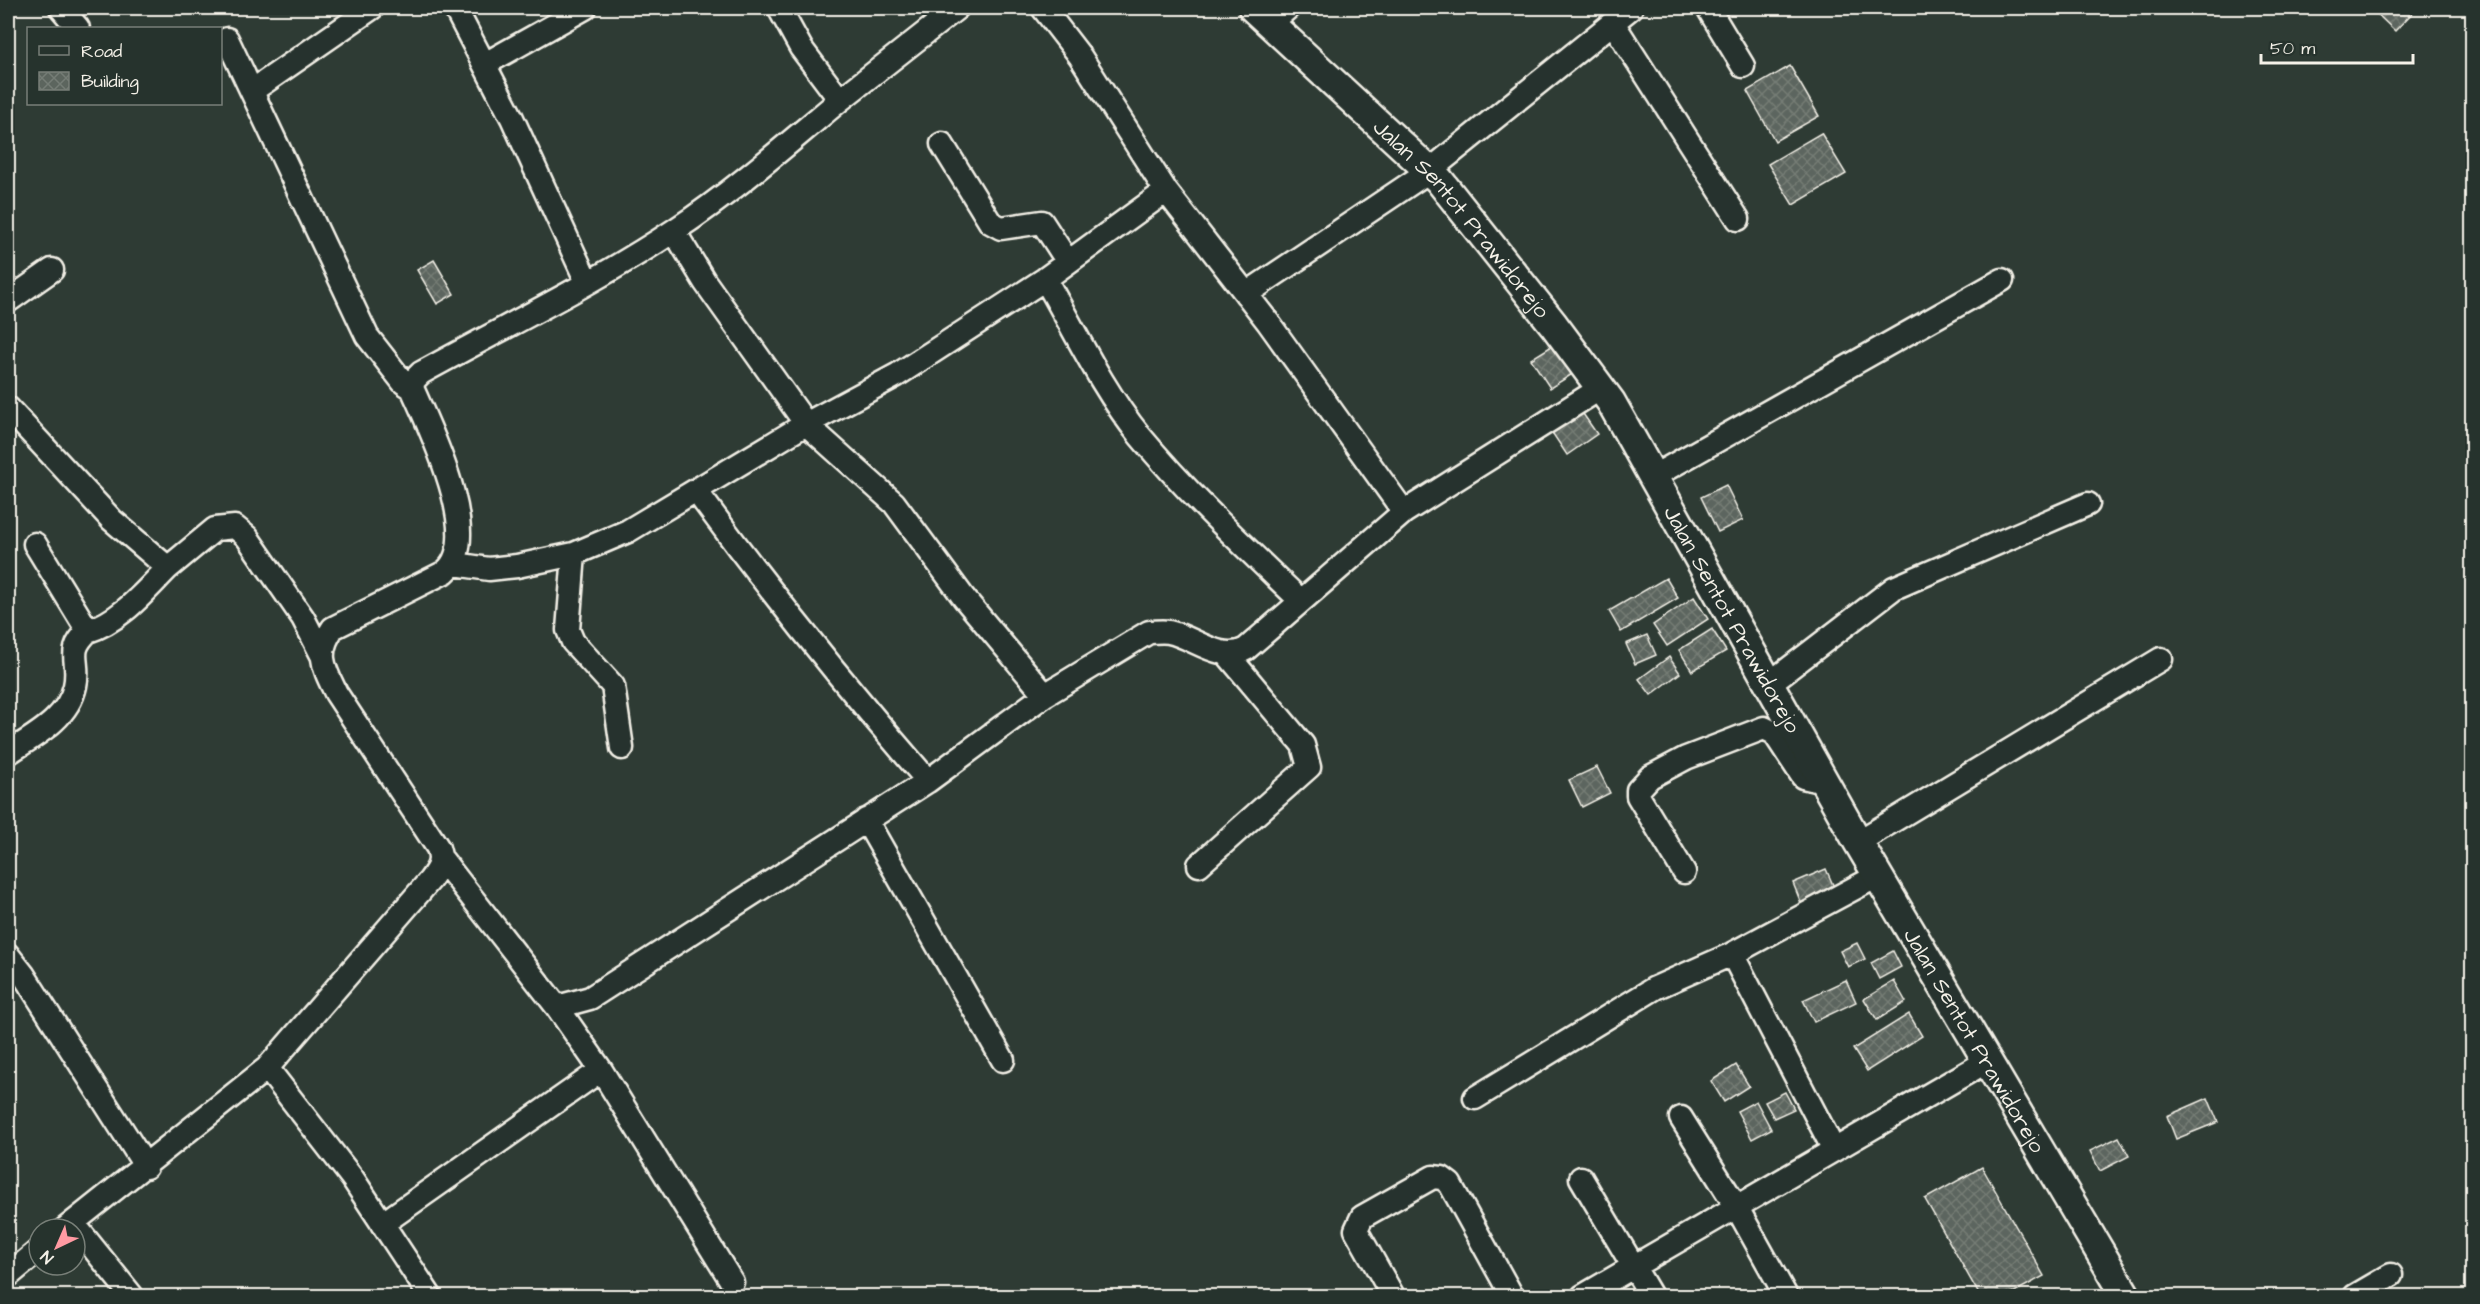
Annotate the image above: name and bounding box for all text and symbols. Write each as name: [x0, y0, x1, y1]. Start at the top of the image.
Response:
legend: [27, 27, 222, 105]
scale bar: [2261, 27, 2412, 65]
text: 50 m: [2270, 36, 2315, 61]
text: Road: [81, 39, 122, 64]
text: Building: [81, 69, 139, 95]
street label: Jalan Sentot Prawidorejo: [1366, 112, 1557, 326]
street label: Jalan Sentot Prawidorejo: [1655, 501, 1808, 739]
street label: Jalan Sentot Prawidorejo: [1895, 923, 2052, 1160]
north arrow: [27, 1217, 87, 1277]
text: N: [36, 1246, 59, 1268]

